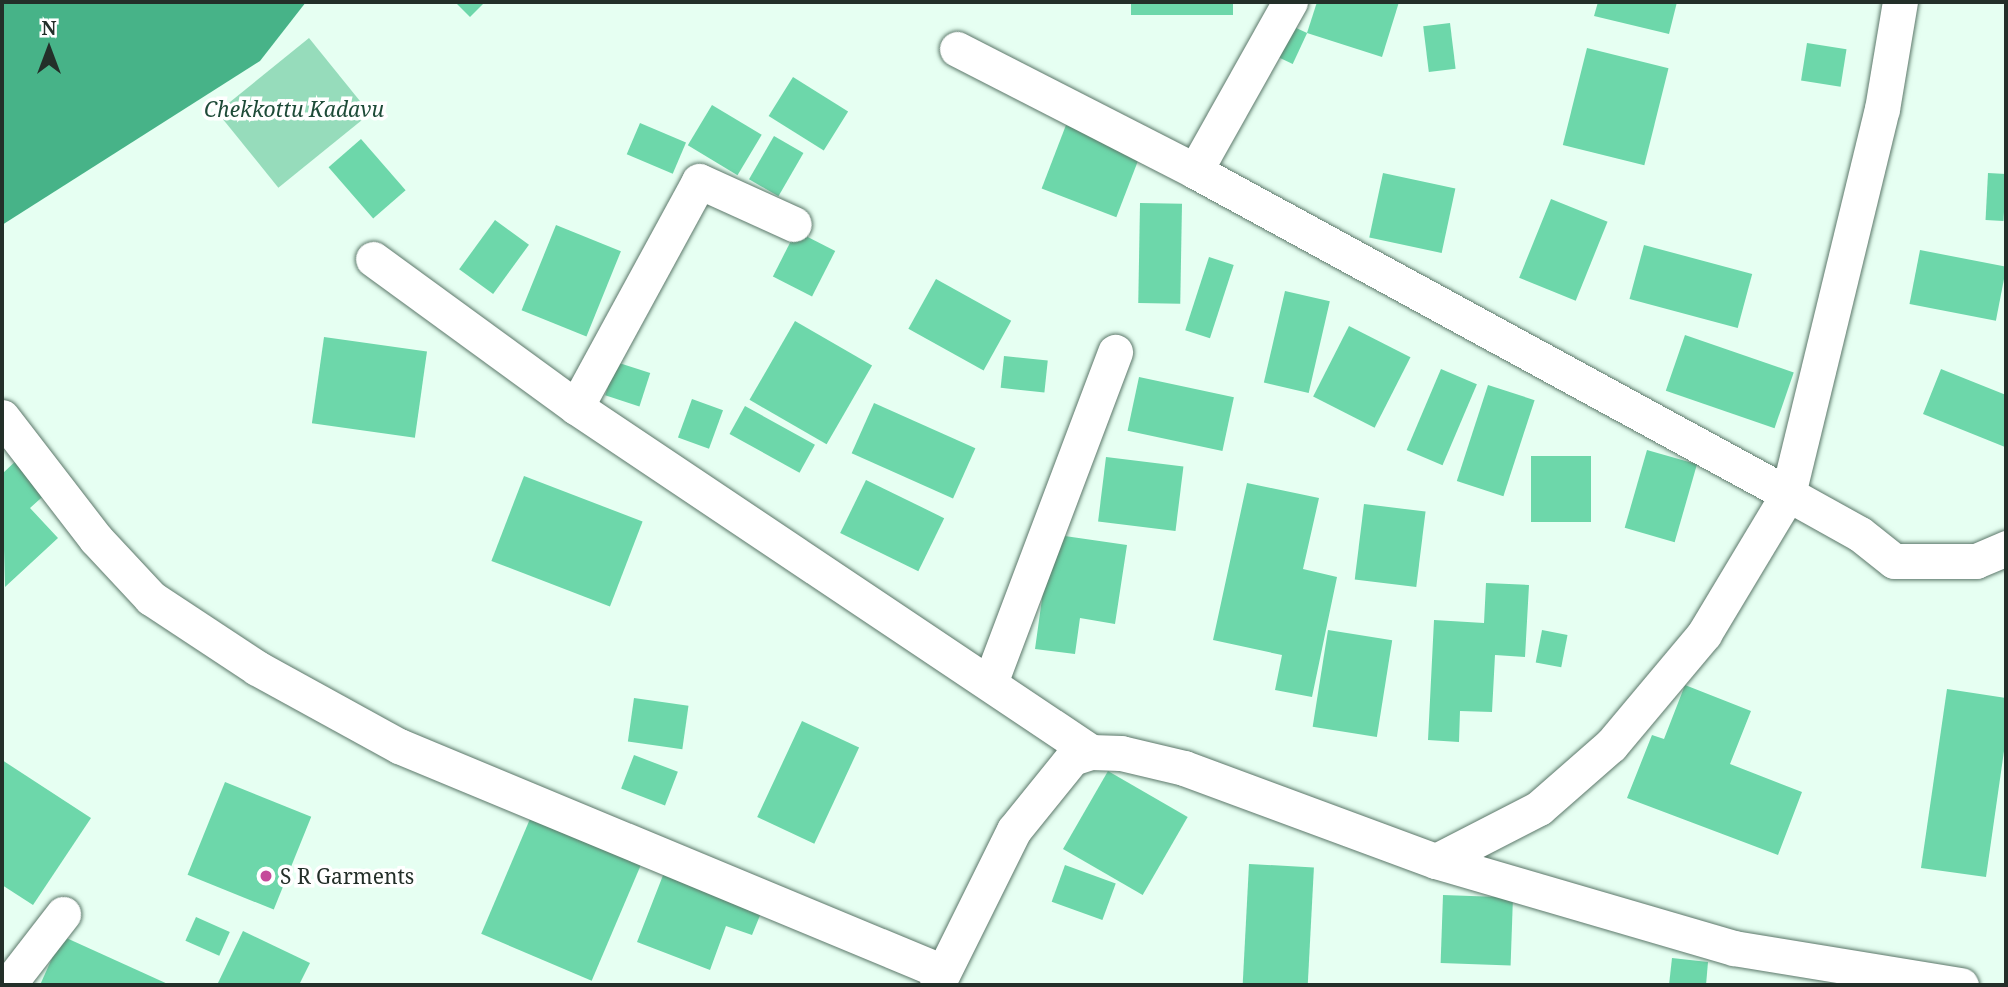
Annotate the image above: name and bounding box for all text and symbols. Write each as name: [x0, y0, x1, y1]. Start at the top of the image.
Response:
north arrow: [14, 14, 84, 84]
text: N: [42, 15, 56, 41]
park label: Chekkottu Kadavu: [204, 96, 384, 122]
place label: S R Garments: [280, 863, 414, 889]
marker: S R Garments: [258, 868, 274, 884]

